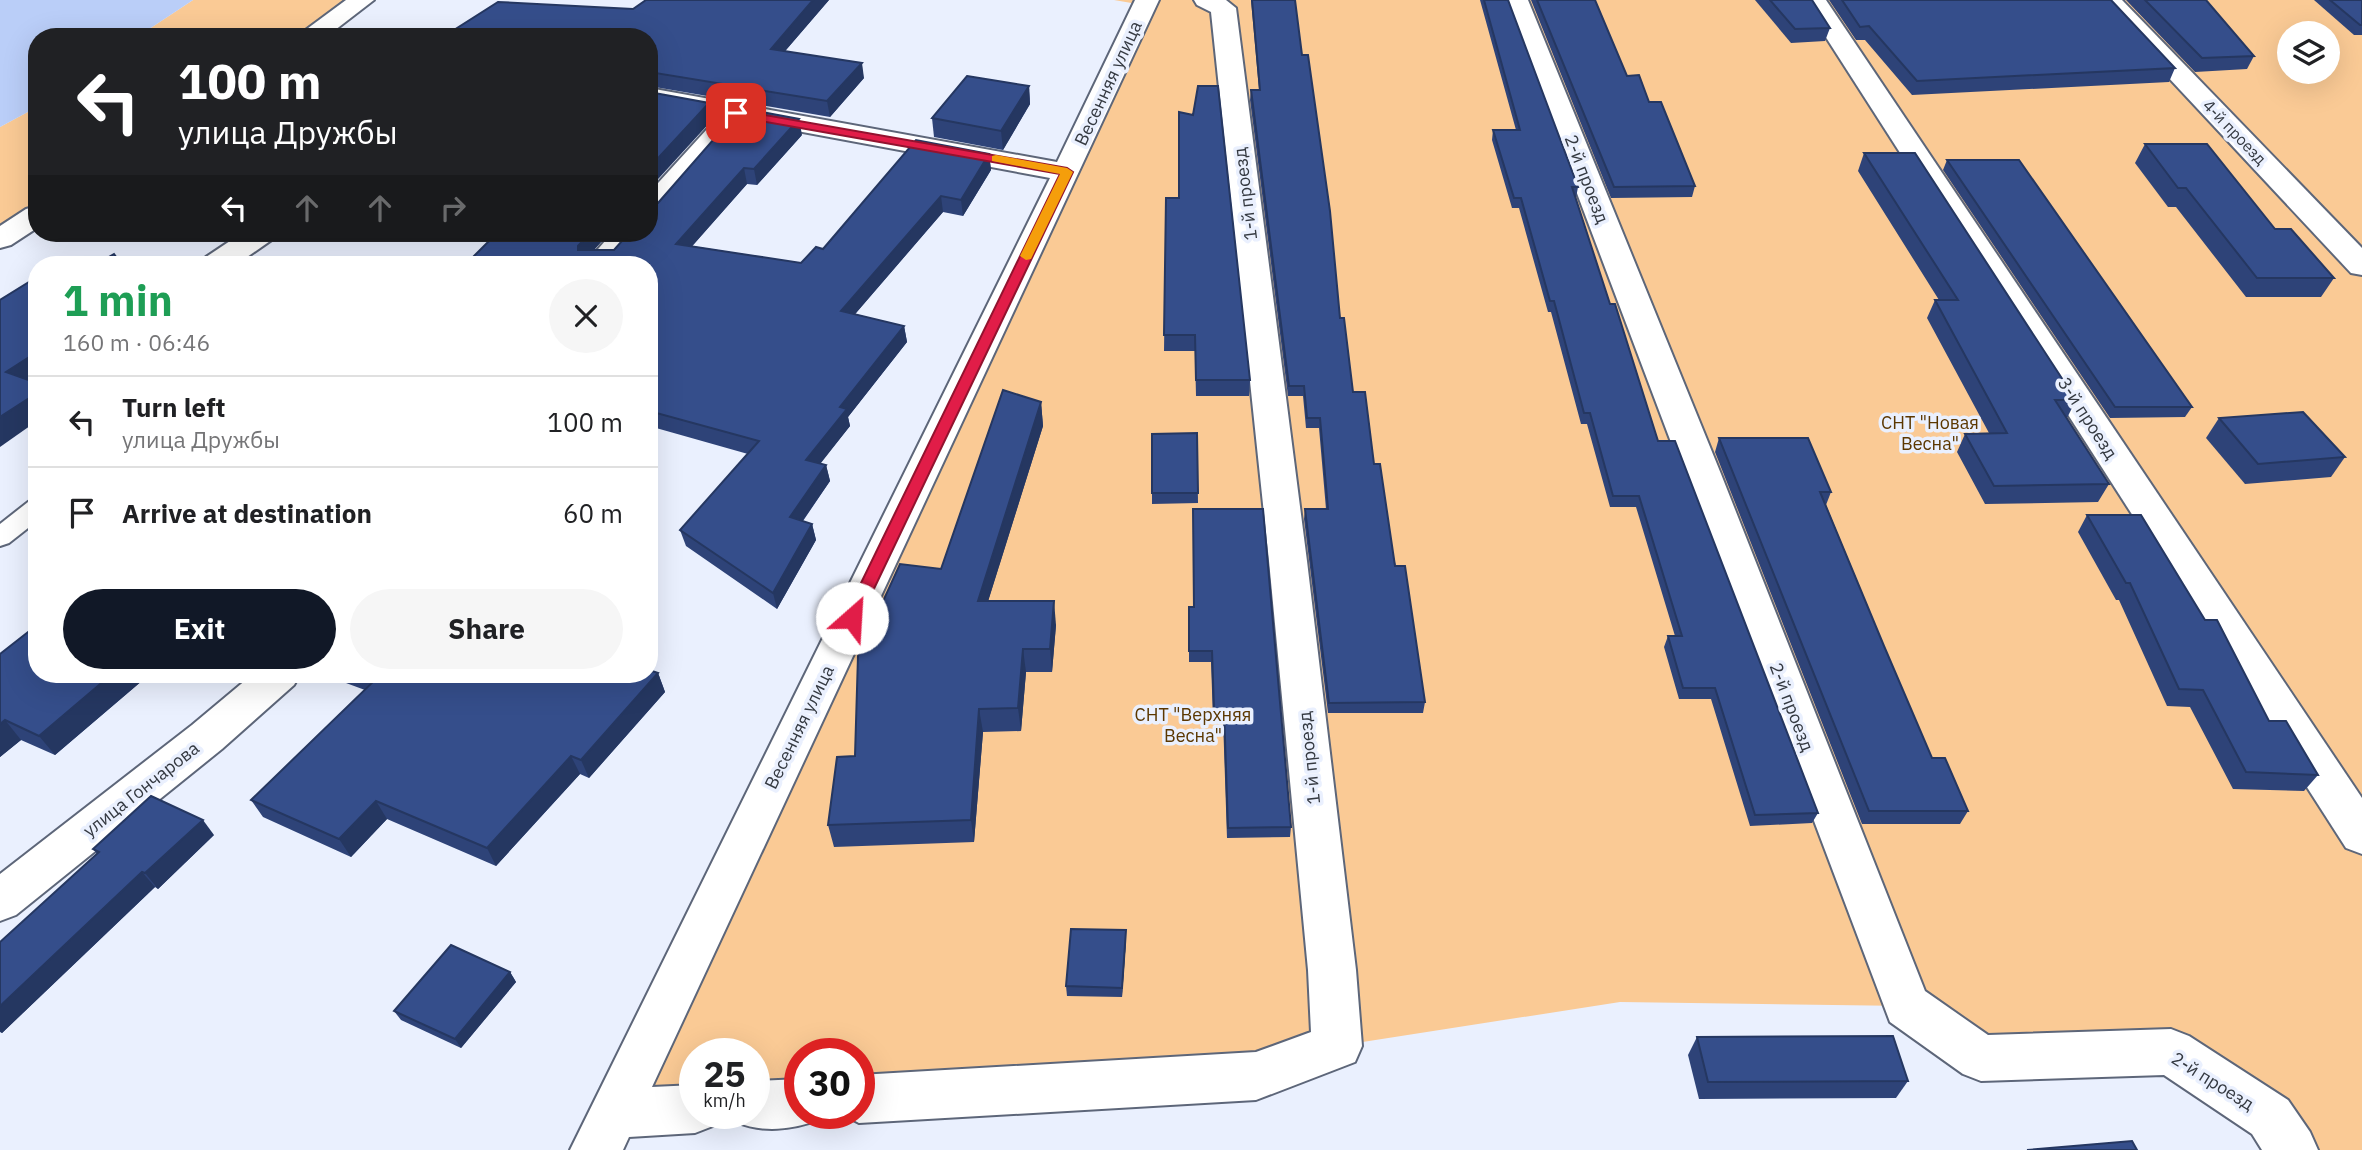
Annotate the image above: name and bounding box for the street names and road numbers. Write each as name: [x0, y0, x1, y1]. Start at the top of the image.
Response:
street label: Весенняя улица: [1069, 17, 1147, 149]
street label: 4-й проезд: [2199, 95, 2271, 169]
street label: 2-й проезд: [1560, 131, 1615, 227]
street label: 1-й проезд: [1228, 146, 1262, 242]
street label: 3-й проезд: [2053, 373, 2123, 464]
street label: 2-й проезд: [1765, 659, 1820, 755]
street label: Весенняя улица: [759, 661, 839, 793]
street label: 1-й проезд: [1293, 710, 1325, 806]
street label: улица Гончарова: [78, 736, 204, 842]
street label: 2-й проезд: [2167, 1047, 2259, 1116]

